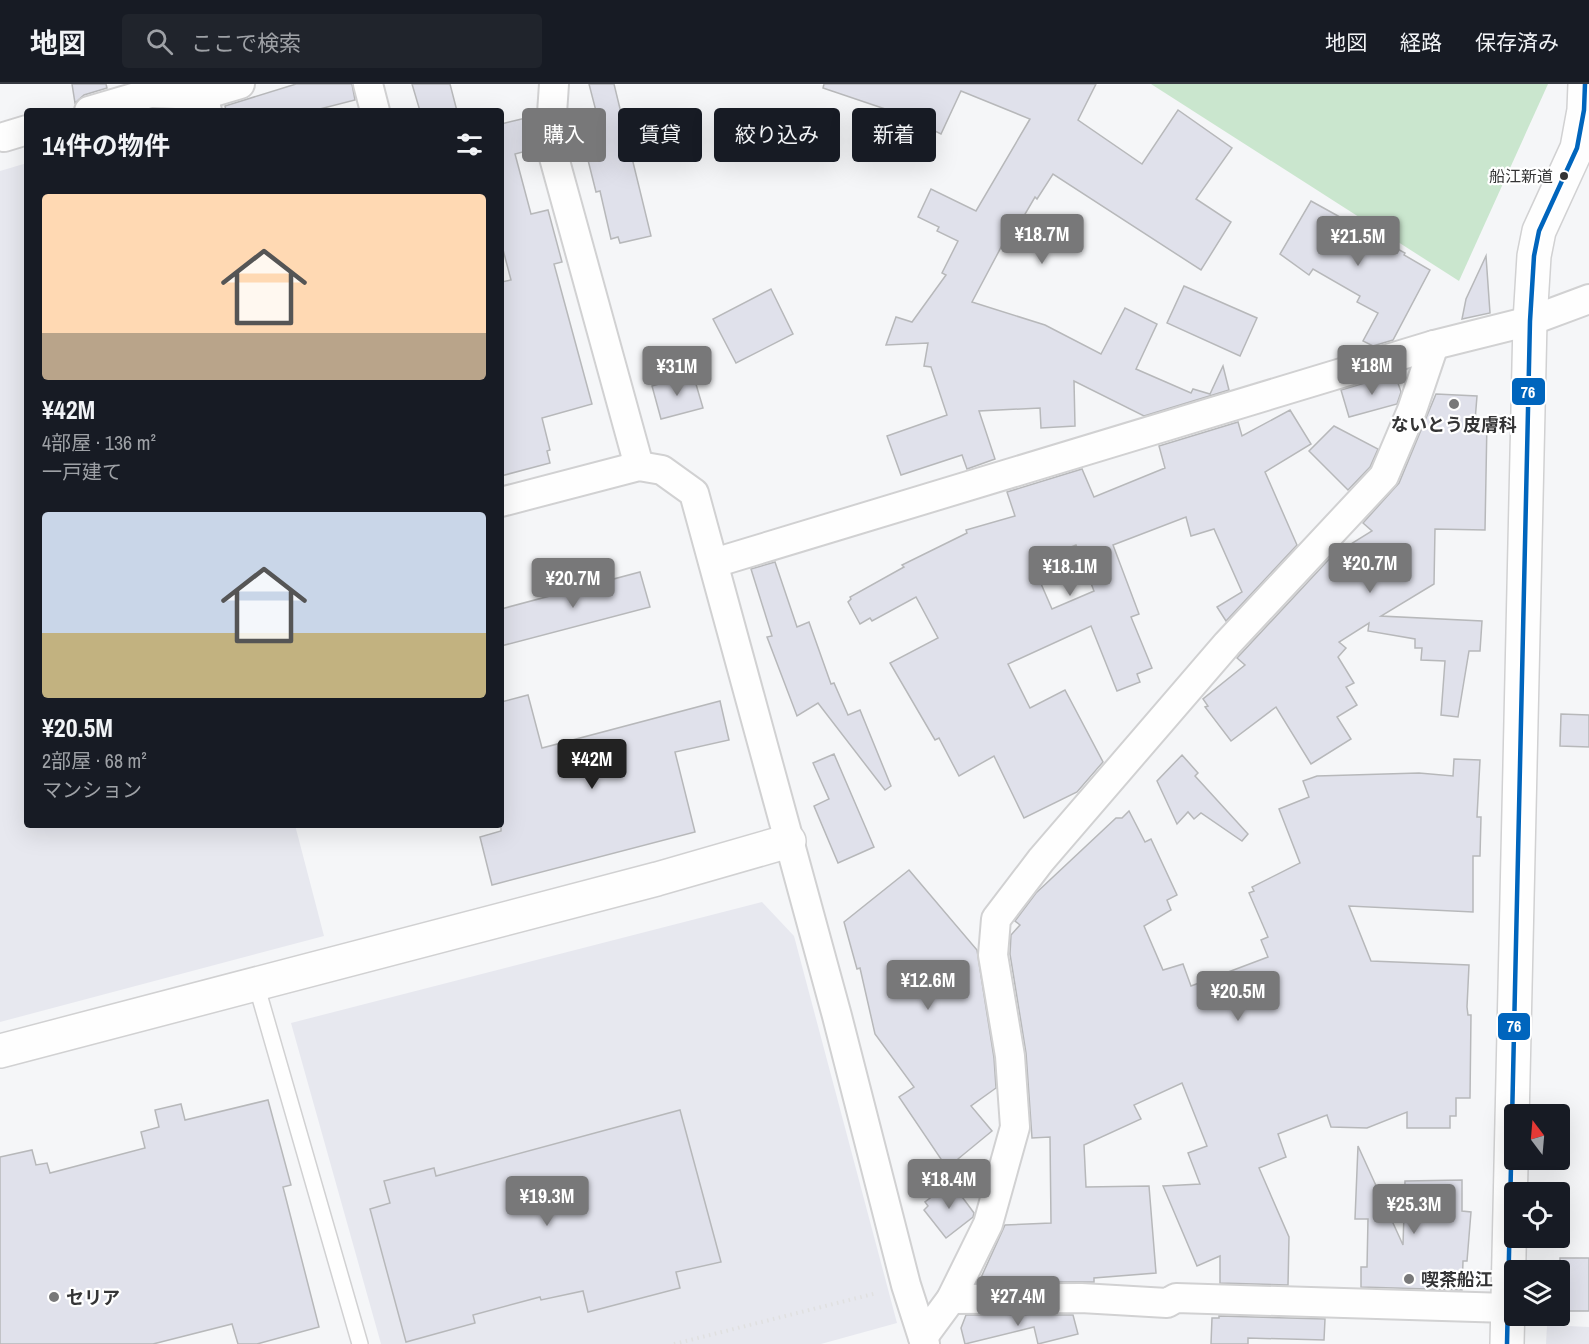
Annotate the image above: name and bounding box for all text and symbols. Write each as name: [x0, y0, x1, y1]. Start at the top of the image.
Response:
search box: [122, 14, 542, 68]
text: 地図: [30, 24, 86, 62]
icon: search: [143, 25, 176, 58]
text: ここで検索: [191, 28, 301, 58]
text: 地図: [1325, 28, 1367, 57]
text: 経路: [1400, 28, 1442, 57]
text: 保存済み: [1475, 28, 1559, 57]
chip: 購入: [522, 108, 606, 162]
chip: 賃貸: [618, 108, 702, 162]
chip: 絞り込み: [714, 108, 840, 162]
chip: 新着: [852, 108, 936, 162]
text: 14件の物件: [42, 128, 170, 163]
icon: filters: [453, 128, 486, 161]
place label: 船江新道: [1489, 165, 1553, 187]
marker: 船江新道: [1558, 170, 1570, 182]
pin: ¥18.7M: [993, 214, 1091, 265]
pin: ¥21.5M: [1309, 216, 1407, 267]
text: ¥18.7M: [1015, 220, 1069, 247]
text: ¥21.5M: [1331, 222, 1385, 249]
icon: home: [210, 233, 318, 341]
pin: ¥18M: [1336, 345, 1408, 396]
pin: ¥31M: [641, 346, 713, 397]
text: ¥18M: [1351, 351, 1393, 378]
text: ¥31M: [656, 352, 698, 379]
line badge: 76: [1511, 377, 1546, 406]
text: 76: [1521, 381, 1535, 403]
text: ¥42M: [42, 392, 95, 427]
marker: ないとう皮膚科: [1447, 397, 1461, 411]
place label: ないとう皮膚科: [1391, 412, 1517, 437]
text: 4部屋 · 136 m²: [42, 429, 156, 456]
text: 一戸建て: [42, 458, 122, 485]
pin: ¥20.7M: [1321, 543, 1419, 594]
pin: ¥18.1M: [1021, 546, 1119, 597]
text: ¥20.7M: [1343, 549, 1397, 576]
icon: home: [210, 551, 318, 659]
text: ¥18.1M: [1043, 552, 1097, 579]
pin: ¥20.7M: [524, 558, 622, 609]
text: ¥20.7M: [546, 564, 600, 591]
text: ¥20.5M: [42, 710, 113, 745]
pin: ¥42M: [556, 739, 628, 790]
text: ¥42M: [571, 745, 613, 772]
text: 2部屋 · 68 m²: [42, 747, 147, 774]
text: マンション: [42, 776, 142, 803]
pin: ¥12.6M: [879, 960, 977, 1011]
text: ¥12.6M: [901, 966, 955, 993]
pin: ¥20.5M: [1189, 971, 1287, 1022]
text: ¥20.5M: [1211, 977, 1265, 1004]
line badge: 76: [1497, 1012, 1531, 1041]
text: 76: [1507, 1015, 1521, 1037]
north arrow: [1504, 1104, 1570, 1170]
map controls: [1504, 1104, 1570, 1326]
pin: ¥18.4M: [900, 1159, 998, 1210]
text: ¥18.4M: [922, 1165, 976, 1192]
pin: ¥19.3M: [498, 1176, 596, 1227]
text: ¥19.3M: [520, 1182, 574, 1209]
button: locate: [1504, 1182, 1570, 1248]
pin: ¥25.3M: [1365, 1184, 1463, 1235]
text: ¥25.3M: [1387, 1190, 1441, 1217]
button: layers: [1504, 1260, 1570, 1326]
place label: 喫茶船江: [1421, 1267, 1493, 1292]
marker: 喫茶船江: [1402, 1272, 1416, 1286]
pin: ¥27.4M: [969, 1276, 1067, 1327]
text: ¥27.4M: [991, 1282, 1045, 1309]
place label: セリア: [66, 1285, 120, 1310]
marker: セリア: [47, 1290, 61, 1304]

